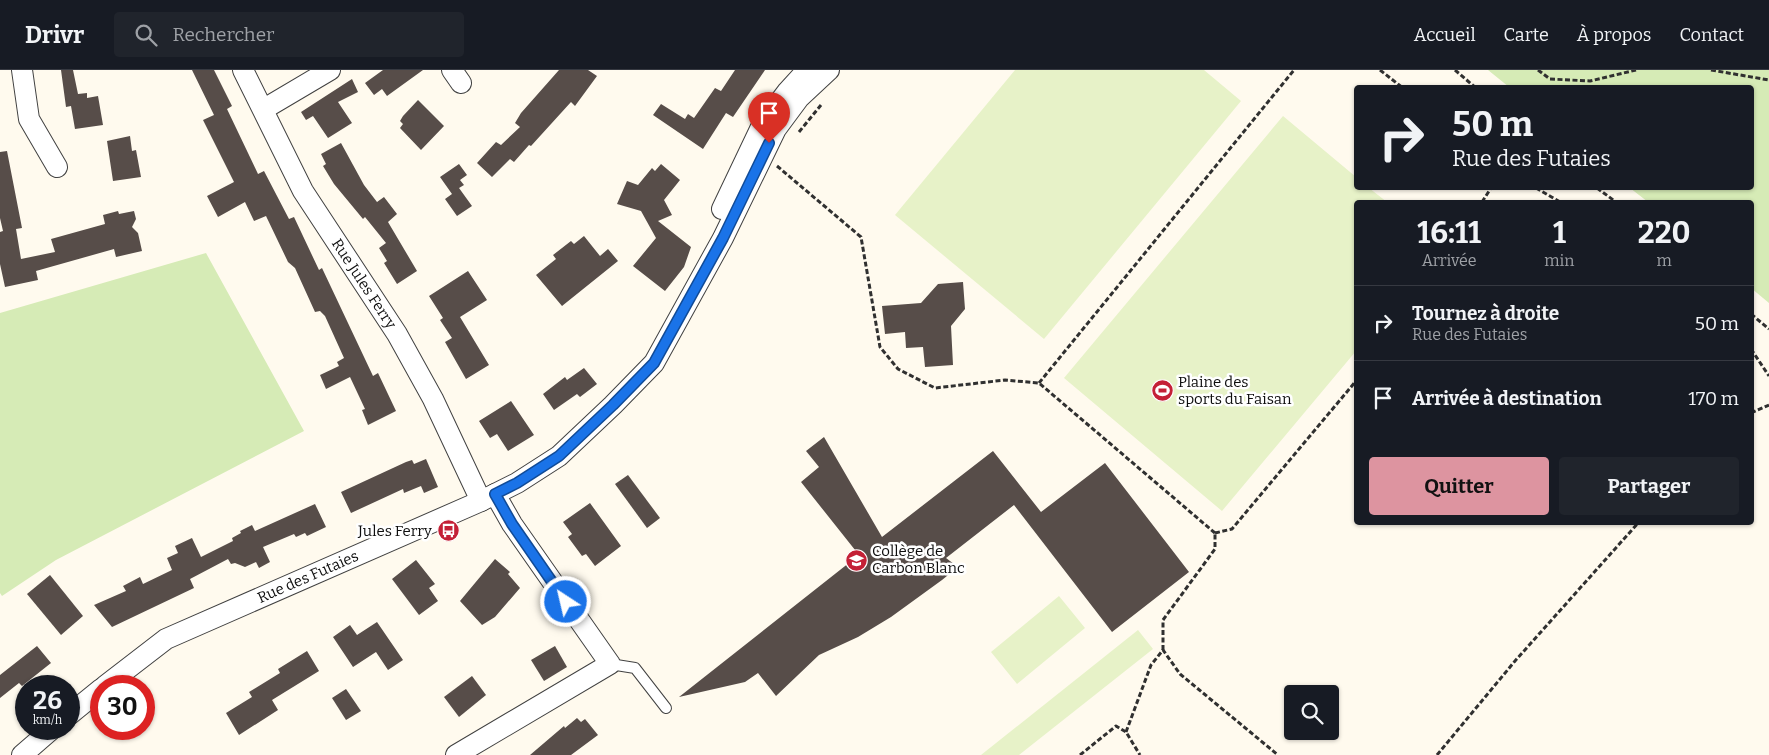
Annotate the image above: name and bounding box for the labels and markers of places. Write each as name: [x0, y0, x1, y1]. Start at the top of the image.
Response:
pin: [748, 92, 790, 143]
place label: Plaine des sports du Faisan: [1178, 373, 1292, 408]
sports icon: Plaine des sports du Faisan: [1150, 379, 1174, 403]
bus stop icon: Jules Ferry: [436, 519, 460, 543]
place label: Jules Ferry: [357, 522, 432, 540]
place label: Collège de Carbon Blanc: [872, 542, 965, 577]
school or university icon: Collège de Carbon Blanc: [844, 548, 868, 572]

